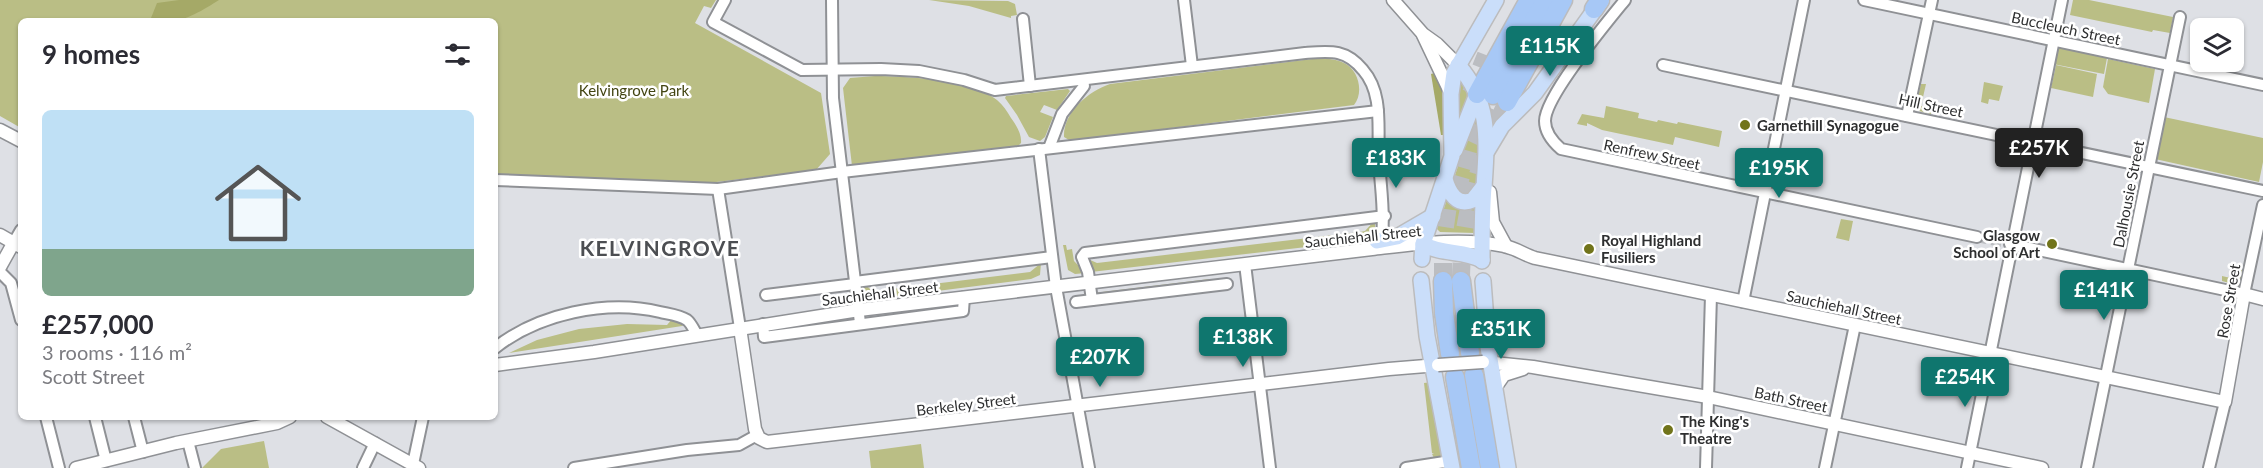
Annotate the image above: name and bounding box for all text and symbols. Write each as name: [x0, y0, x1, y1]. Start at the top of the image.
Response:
street label: Buccleuch Street: [2010, 8, 2123, 48]
map controls: [2190, 18, 2244, 72]
button: layers: [2190, 18, 2244, 72]
pin: £115K: [1508, 26, 1592, 77]
text: £115K: [1520, 33, 1580, 57]
text: 9 homes: [42, 38, 140, 70]
icon: filters: [441, 38, 474, 71]
park label: Kelvingrove Park: [579, 81, 690, 99]
street label: Hill Street: [1897, 89, 1965, 121]
place label: Garnethill Synagogue: [1757, 116, 1899, 134]
marker: Garnethill Synagogue: [1738, 118, 1752, 132]
pin: £257K: [1997, 128, 2081, 179]
street label: Renfrew Street: [1602, 135, 1702, 173]
text: £257K: [2009, 135, 2069, 159]
pin: £183K: [1354, 138, 1438, 189]
street label: Dalhousie Street: [2109, 138, 2147, 249]
text: £183K: [1366, 145, 1426, 169]
pin: £195K: [1737, 148, 1821, 199]
icon: home: [204, 149, 312, 257]
text: £195K: [1749, 155, 1809, 179]
street label: Sauchiehall Street: [1304, 221, 1423, 251]
place label: Glasgow School of Art: [1953, 226, 2040, 261]
place label: Royal Highland Fusiliers: [1601, 231, 1701, 266]
district label: KELVINGROVE: [580, 235, 740, 260]
marker: Glasgow School of Art: [2045, 237, 2059, 251]
marker: Royal Highland Fusiliers: [1582, 242, 1596, 256]
street label: Rose Street: [2213, 262, 2243, 340]
pin: £141K: [2062, 270, 2146, 321]
street label: Sauchiehall Street: [821, 277, 940, 309]
text: £141K: [2074, 277, 2134, 301]
street label: Sauchiehall Street: [1785, 286, 1904, 328]
text: £257,000: [42, 308, 154, 340]
pin: £351K: [1459, 309, 1543, 360]
text: £351K: [1471, 316, 1531, 340]
pin: £138K: [1201, 317, 1285, 368]
text: £138K: [1213, 324, 1273, 348]
pin: £207K: [1058, 337, 1142, 388]
text: 3 rooms · 116 m²: [42, 340, 192, 364]
text: £207K: [1070, 344, 1130, 368]
pin: £254K: [1923, 357, 2007, 408]
text: Scott Street: [42, 364, 145, 388]
text: £254K: [1935, 364, 1995, 388]
street label: Bath Street: [1753, 383, 1830, 416]
street label: Berkeley Street: [915, 389, 1017, 419]
place label: The King's Theatre: [1680, 412, 1749, 447]
marker: The King's Theatre: [1661, 423, 1675, 437]

